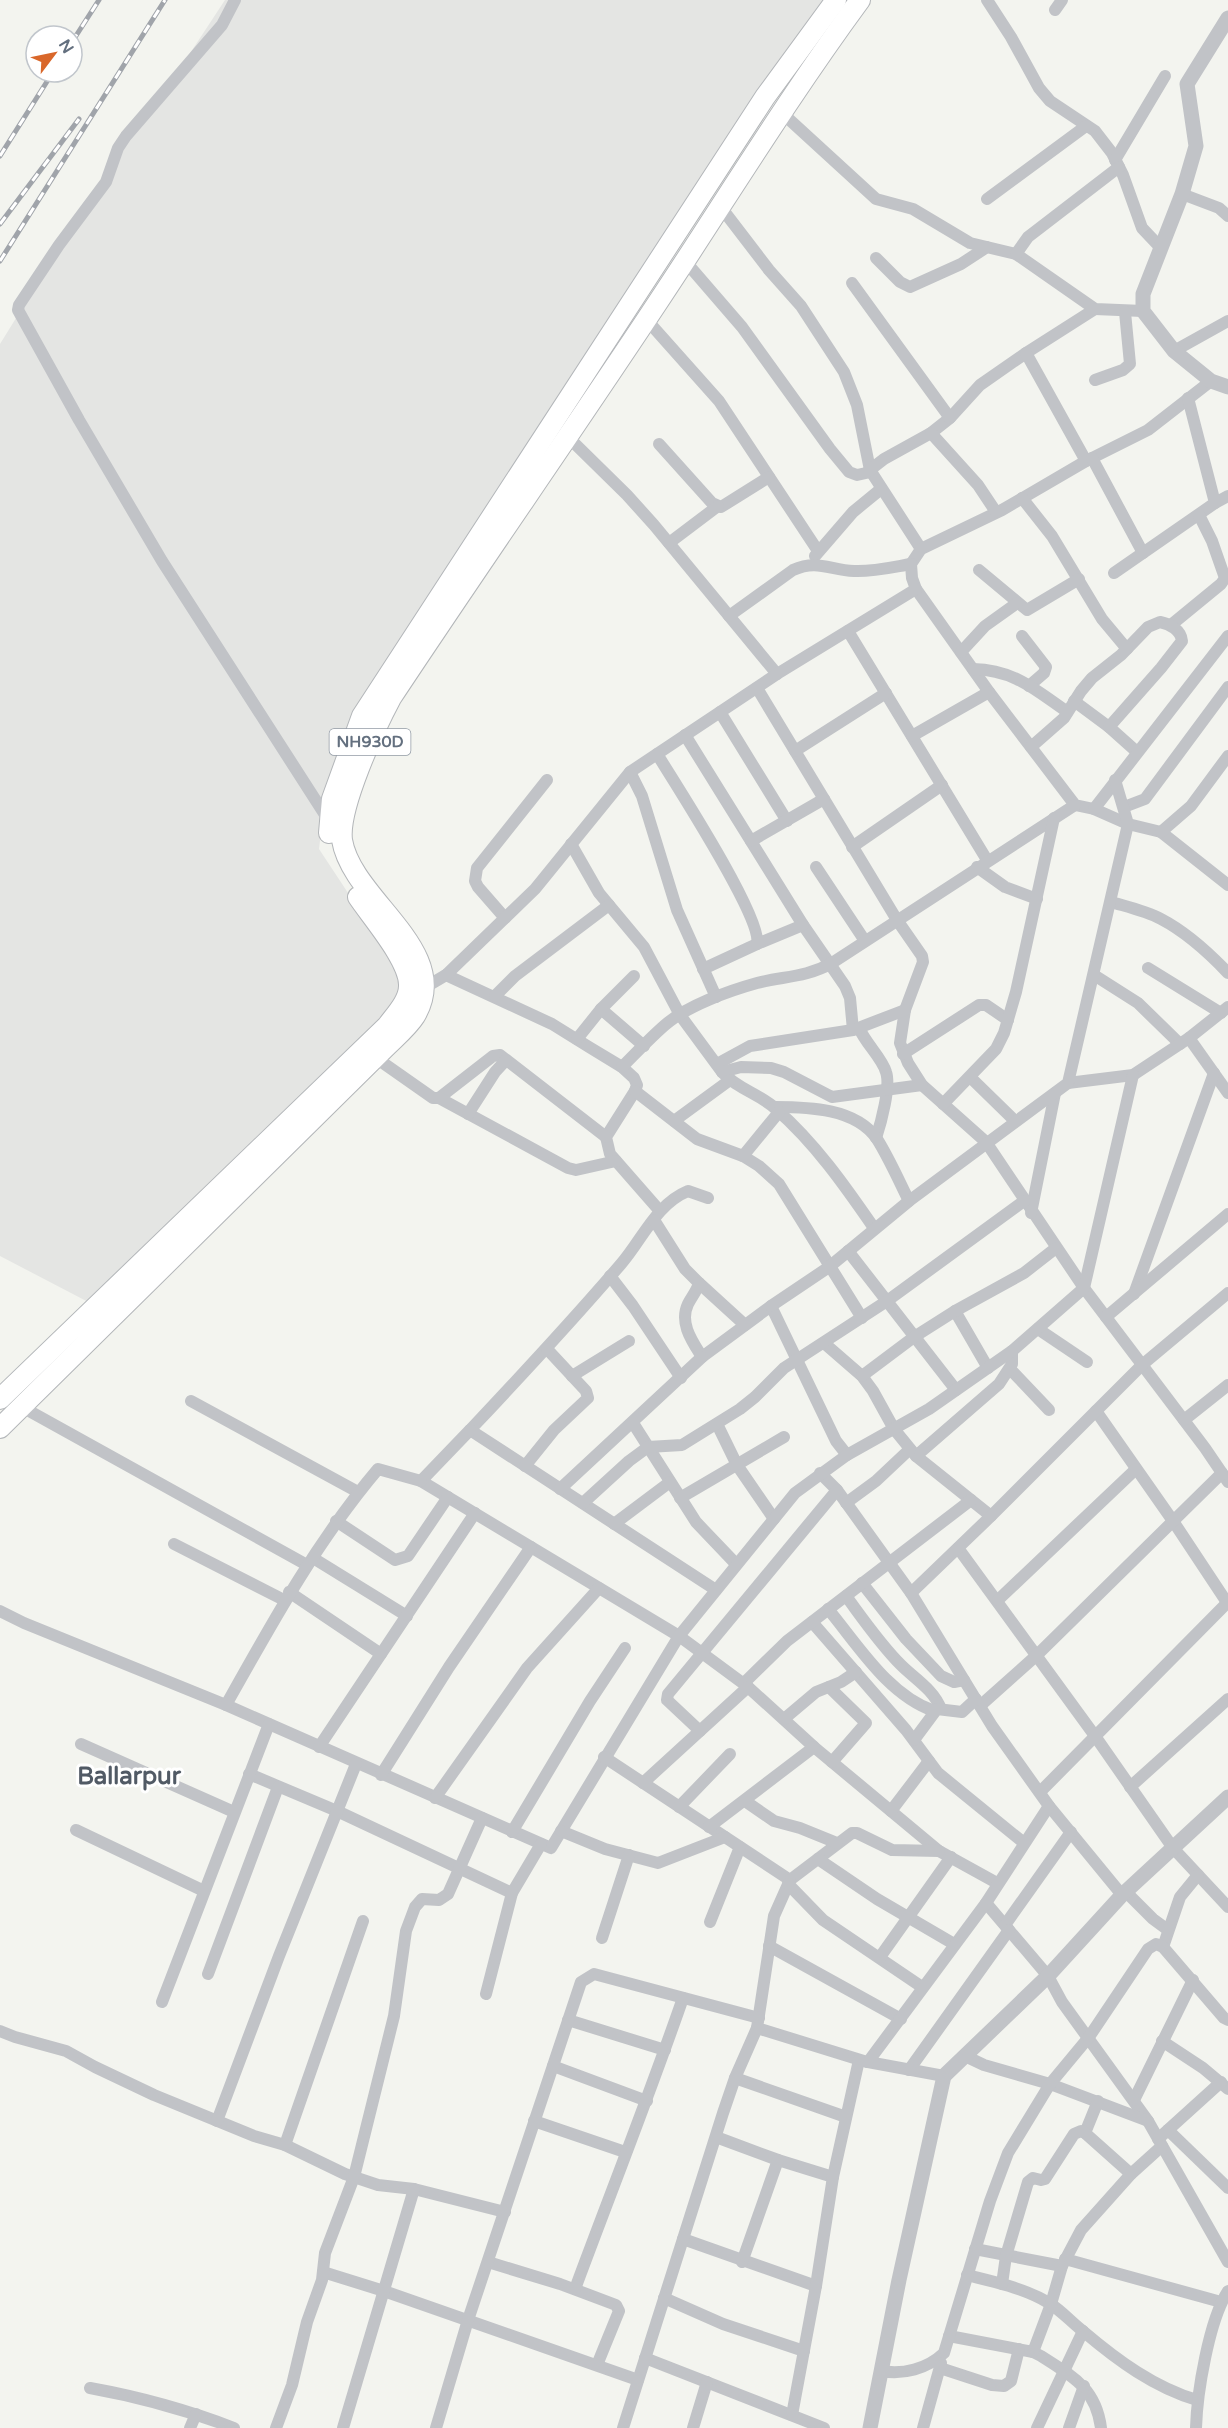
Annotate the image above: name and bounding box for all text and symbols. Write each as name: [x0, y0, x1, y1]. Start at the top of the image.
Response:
north arrow: [24, 24, 84, 84]
text: N: [54, 36, 78, 57]
road number: NH930D: [330, 729, 410, 755]
district label: Ballarpur: [77, 1762, 182, 1791]

